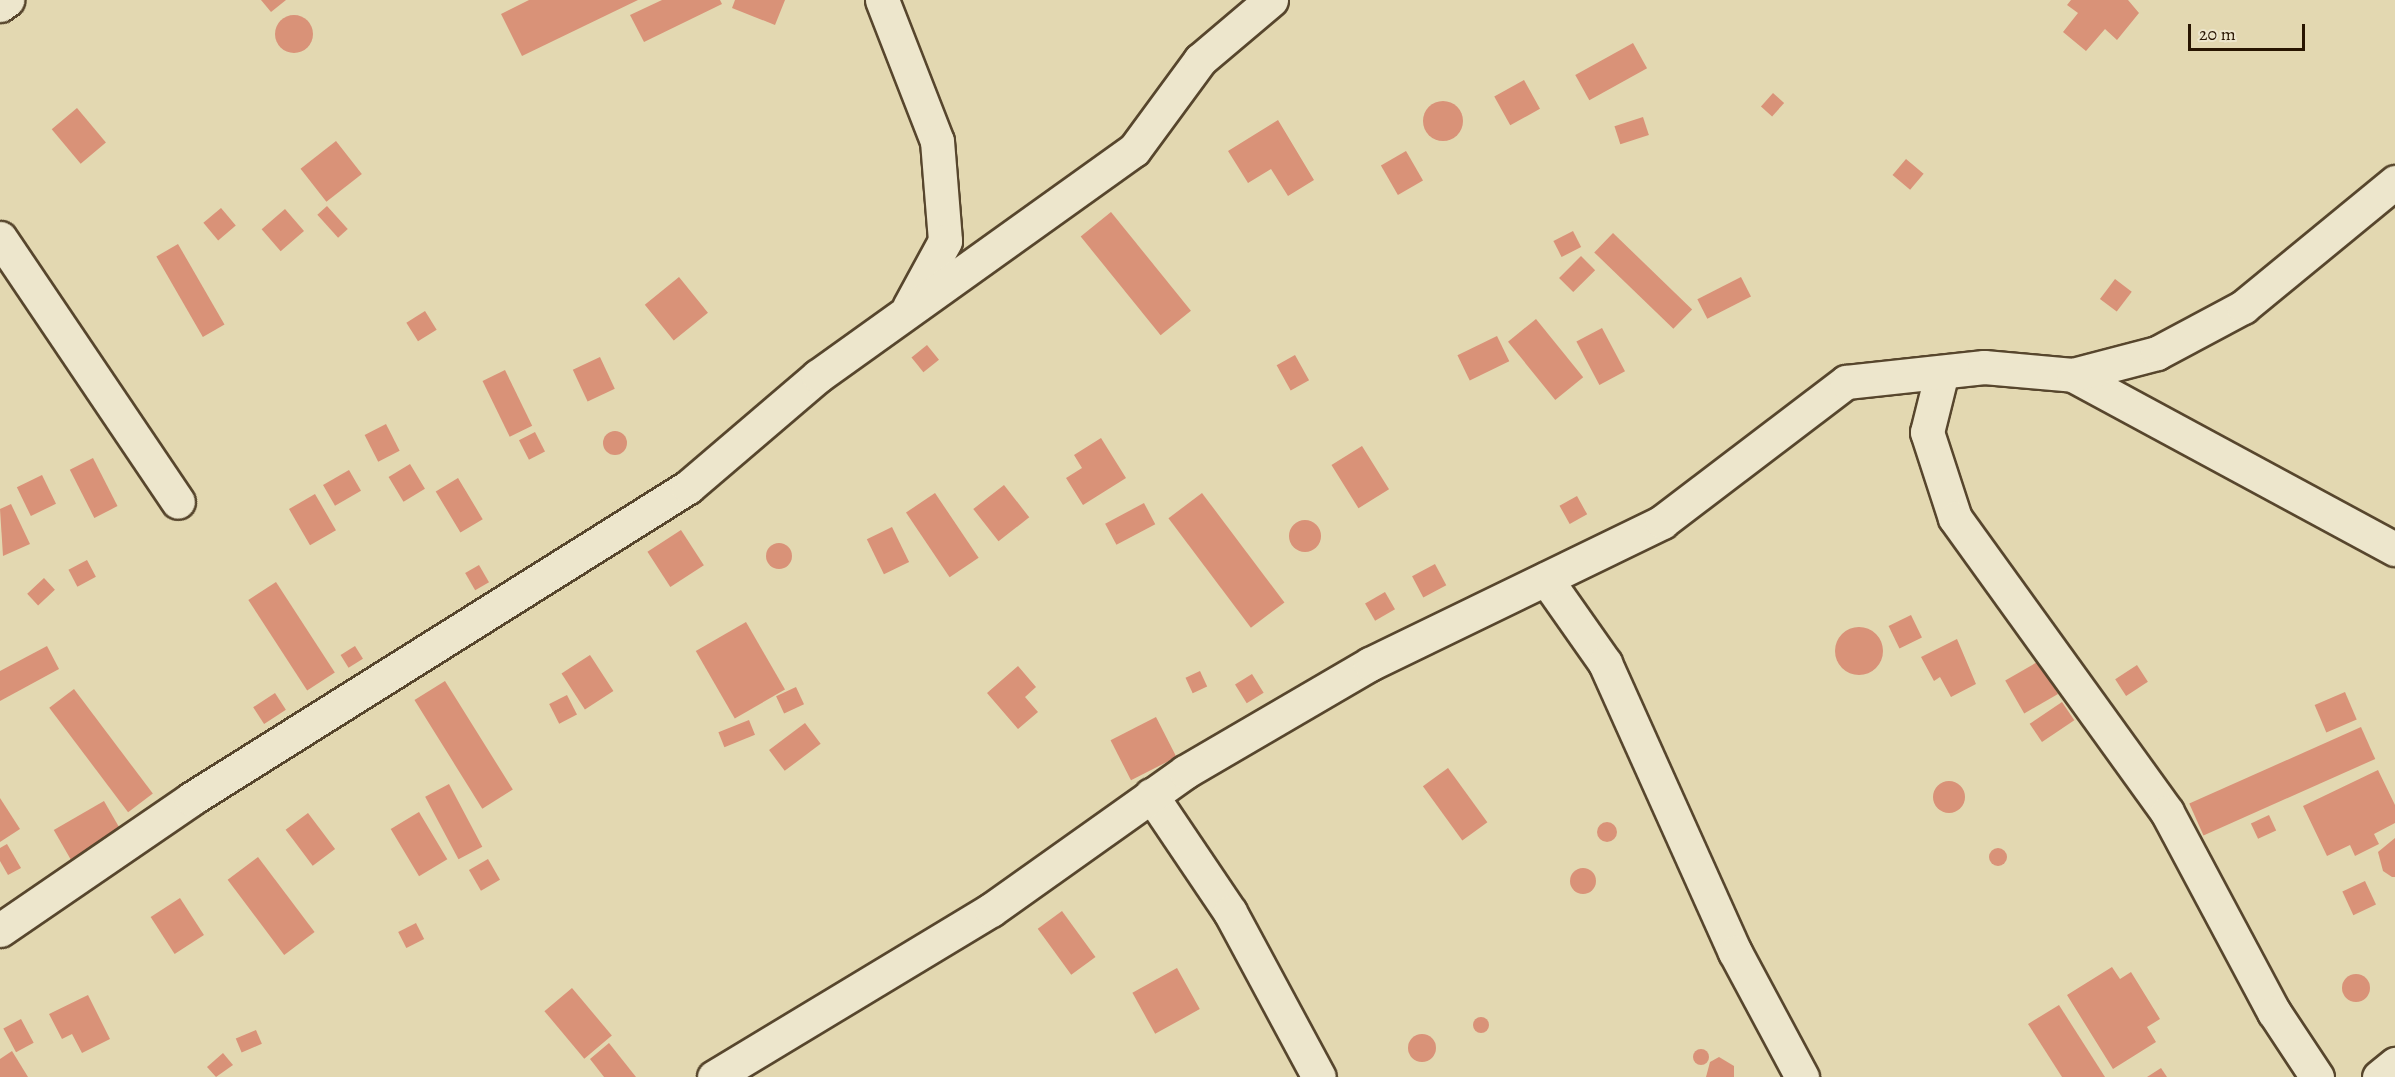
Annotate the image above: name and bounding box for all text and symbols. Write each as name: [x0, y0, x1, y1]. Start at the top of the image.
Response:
scale bar: [2191, 12, 2308, 50]
text: 20 m: [2199, 22, 2236, 46]

